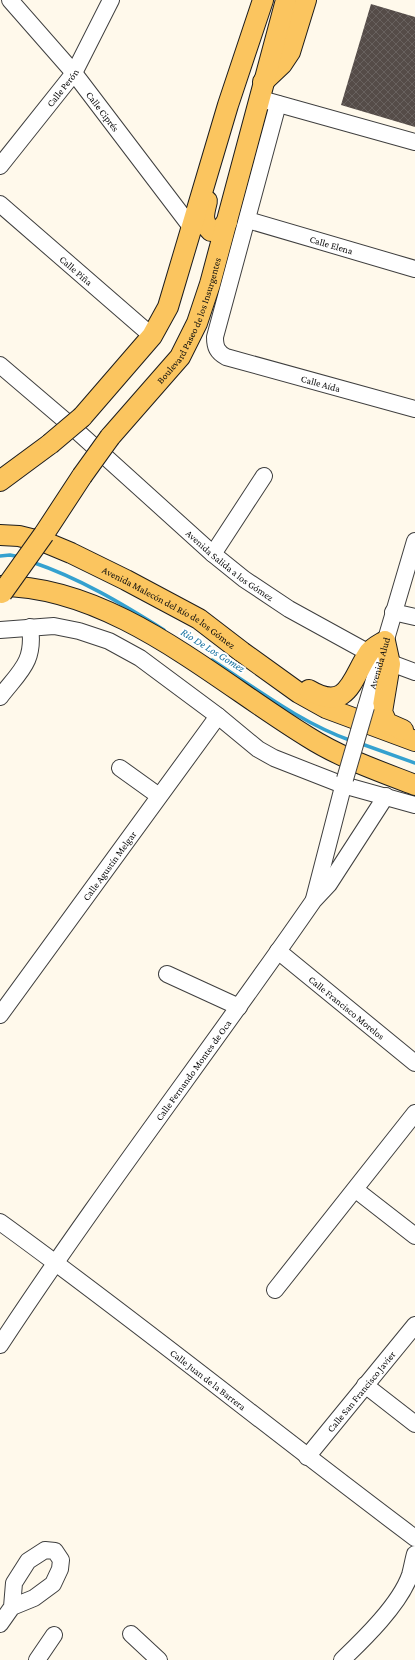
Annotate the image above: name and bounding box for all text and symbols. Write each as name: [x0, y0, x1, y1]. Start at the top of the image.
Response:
street label: Calle Perón: [44, 67, 81, 109]
street label: Calle Ciprés: [84, 89, 121, 134]
street label: Calle Elena: [308, 233, 355, 257]
street label: Calle Piña: [57, 253, 95, 288]
street label: Boulevard Paseo de los Insurgentes: [155, 256, 223, 386]
street label: Calle Aída: [300, 373, 342, 394]
street label: Avenida Salida a los Gómez: [184, 527, 276, 603]
street label: Avenida Malecón del Río de los Gómez: [100, 564, 237, 651]
water label: Rio De Los Gomez: [179, 626, 248, 675]
street label: Avenida Alud: [367, 635, 393, 690]
street label: Calle Agustín Melgar: [80, 829, 139, 903]
street label: Calle Francisco Morelos: [307, 974, 387, 1042]
street label: Calle Fernando Montes de Oca: [153, 1018, 234, 1123]
street label: Calle Juan de la Barrera: [168, 1347, 248, 1413]
street label: Calle San Francisco Javier: [325, 1348, 398, 1434]

